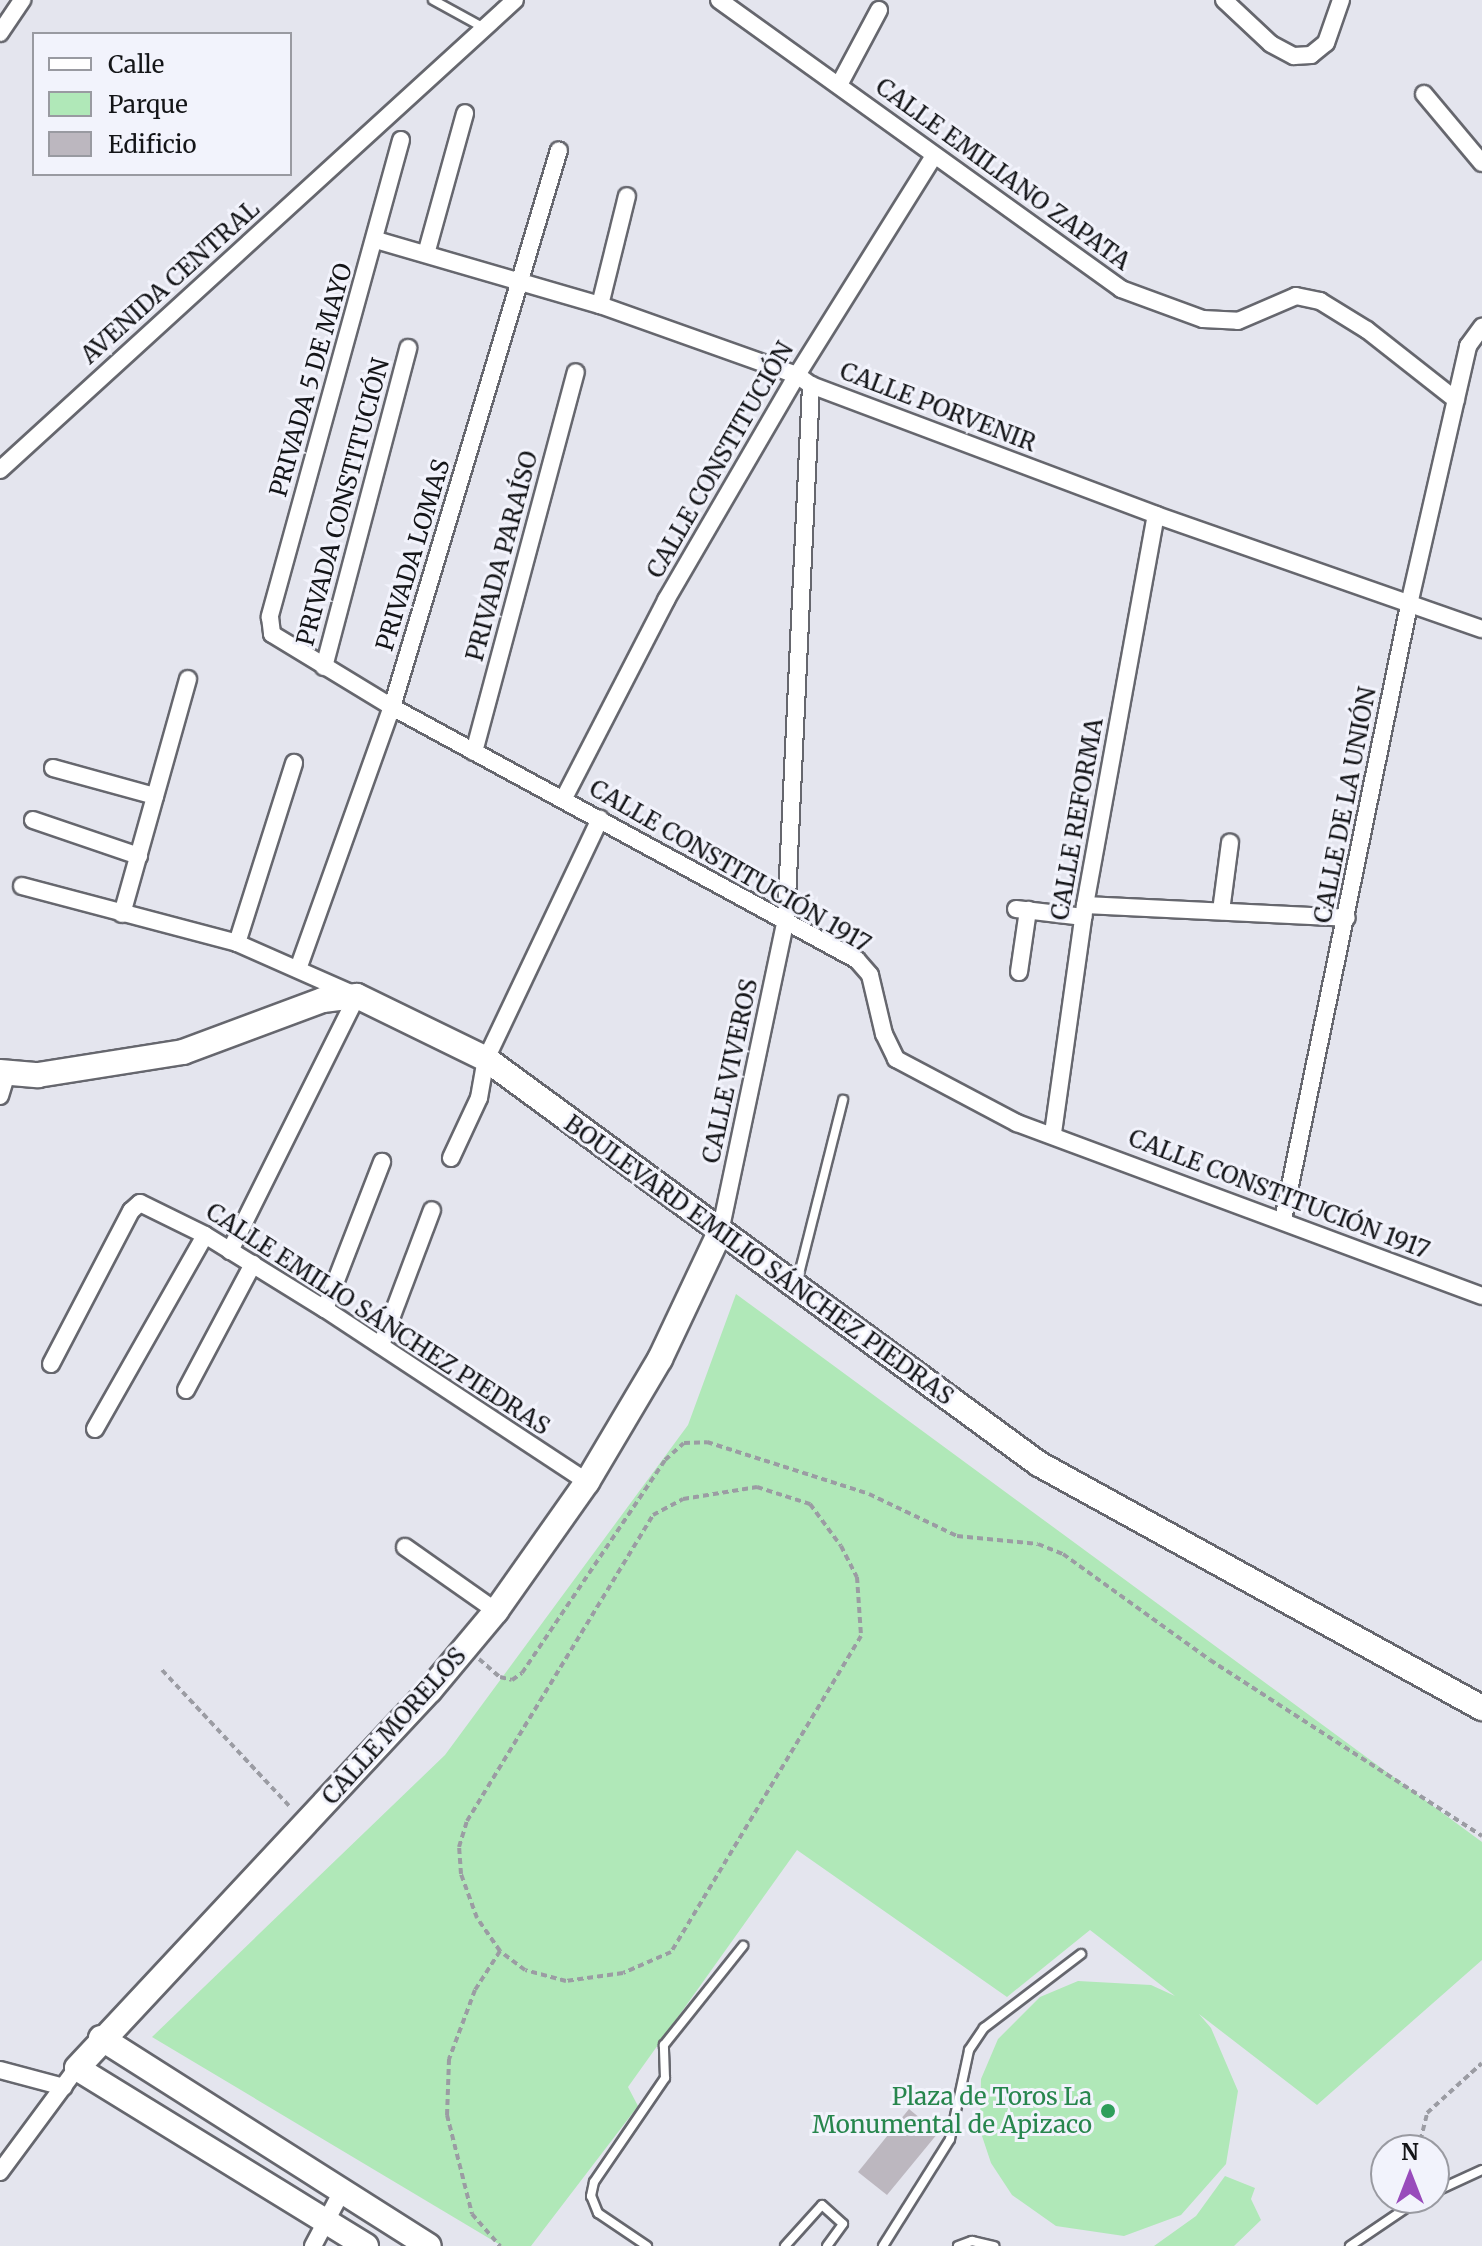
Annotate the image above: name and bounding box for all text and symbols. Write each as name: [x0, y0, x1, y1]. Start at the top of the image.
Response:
legend: [32, 32, 292, 176]
text: Calle: [108, 49, 164, 80]
street label: CALLE EMILIANO ZAPATA: [870, 72, 1136, 276]
text: Parque: [108, 89, 188, 120]
text: Edificio: [108, 129, 196, 160]
street label: AVENIDA CENTRAL: [75, 194, 265, 370]
street label: PRIVADA 5 DE MAYO: [264, 260, 358, 500]
street label: CALLE CONSTITUCIÓN: [641, 337, 799, 583]
street label: PRIVADA CONSTITUCIÓN: [291, 355, 395, 649]
street label: CALLE PORVENIR: [836, 356, 1040, 458]
street label: PRIVADA PARAÍSO: [460, 448, 544, 664]
street label: PRIVADA LOMAS: [370, 456, 456, 654]
street label: CALLE DE LA UNIÓN: [1308, 685, 1382, 925]
street label: CALLE REFORMA: [1045, 716, 1109, 922]
street label: CALLE CONSTITUCIÓN 1917: [584, 774, 876, 958]
street label: CALLE VIVEROS: [696, 976, 764, 1166]
street label: BOULEVARD EMILIO SÁNCHEZ PIEDRAS: [559, 1109, 959, 1411]
street label: CALLE CONSTITUCIÓN 1917: [1125, 1123, 1433, 1265]
street label: CALLE EMILIO SÁNCHEZ PIEDRAS: [201, 1197, 555, 1441]
street label: CALLE MORELOS: [316, 1642, 472, 1810]
place label: Plaza de Toros La Monumental de Apizaco: [812, 2083, 1092, 2139]
marker: Plaza de Toros La Monumental de Apizaco: [1099, 2102, 1117, 2120]
north arrow: [1370, 2134, 1450, 2214]
text: N: [1401, 2138, 1419, 2166]

